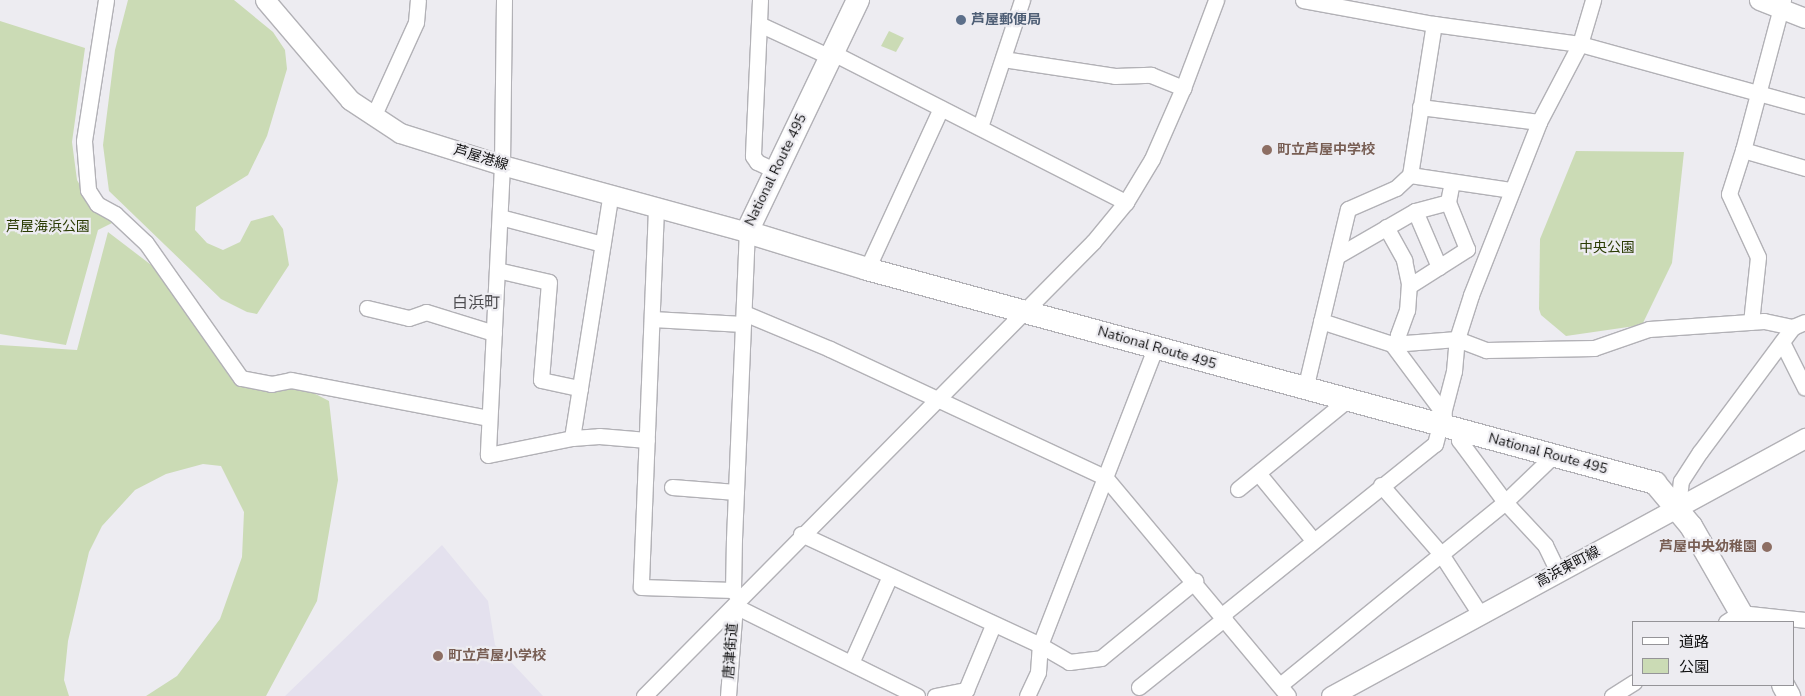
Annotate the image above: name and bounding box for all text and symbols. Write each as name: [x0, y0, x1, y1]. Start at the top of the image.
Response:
place label: 芦屋郵便局: [971, 12, 1041, 28]
marker: 芦屋郵便局: [955, 14, 967, 26]
street label: National Route 495: [742, 111, 810, 229]
street label: 芦屋港線: [452, 142, 510, 174]
place label: 町立芦屋中学校: [1277, 142, 1375, 158]
marker: 町立芦屋中学校: [1261, 144, 1273, 156]
park label: 芦屋海浜公園: [6, 219, 90, 235]
park label: 中央公園: [1579, 240, 1635, 256]
district label: 白浜町: [452, 293, 500, 313]
street label: National Route 495: [1096, 323, 1218, 373]
street label: National Route 495: [1487, 430, 1609, 478]
place label: 芦屋中央幼稚園: [1659, 539, 1757, 555]
marker: 芦屋中央幼稚園: [1761, 541, 1773, 553]
street label: 高浜東町線: [1533, 543, 1603, 591]
legend: [1632, 621, 1795, 686]
street label: 唐津街道: [721, 622, 741, 680]
text: 道路: [1679, 632, 1709, 652]
place label: 町立芦屋小学校: [448, 648, 546, 664]
marker: 町立芦屋小学校: [432, 650, 444, 662]
text: 公園: [1679, 657, 1709, 677]

